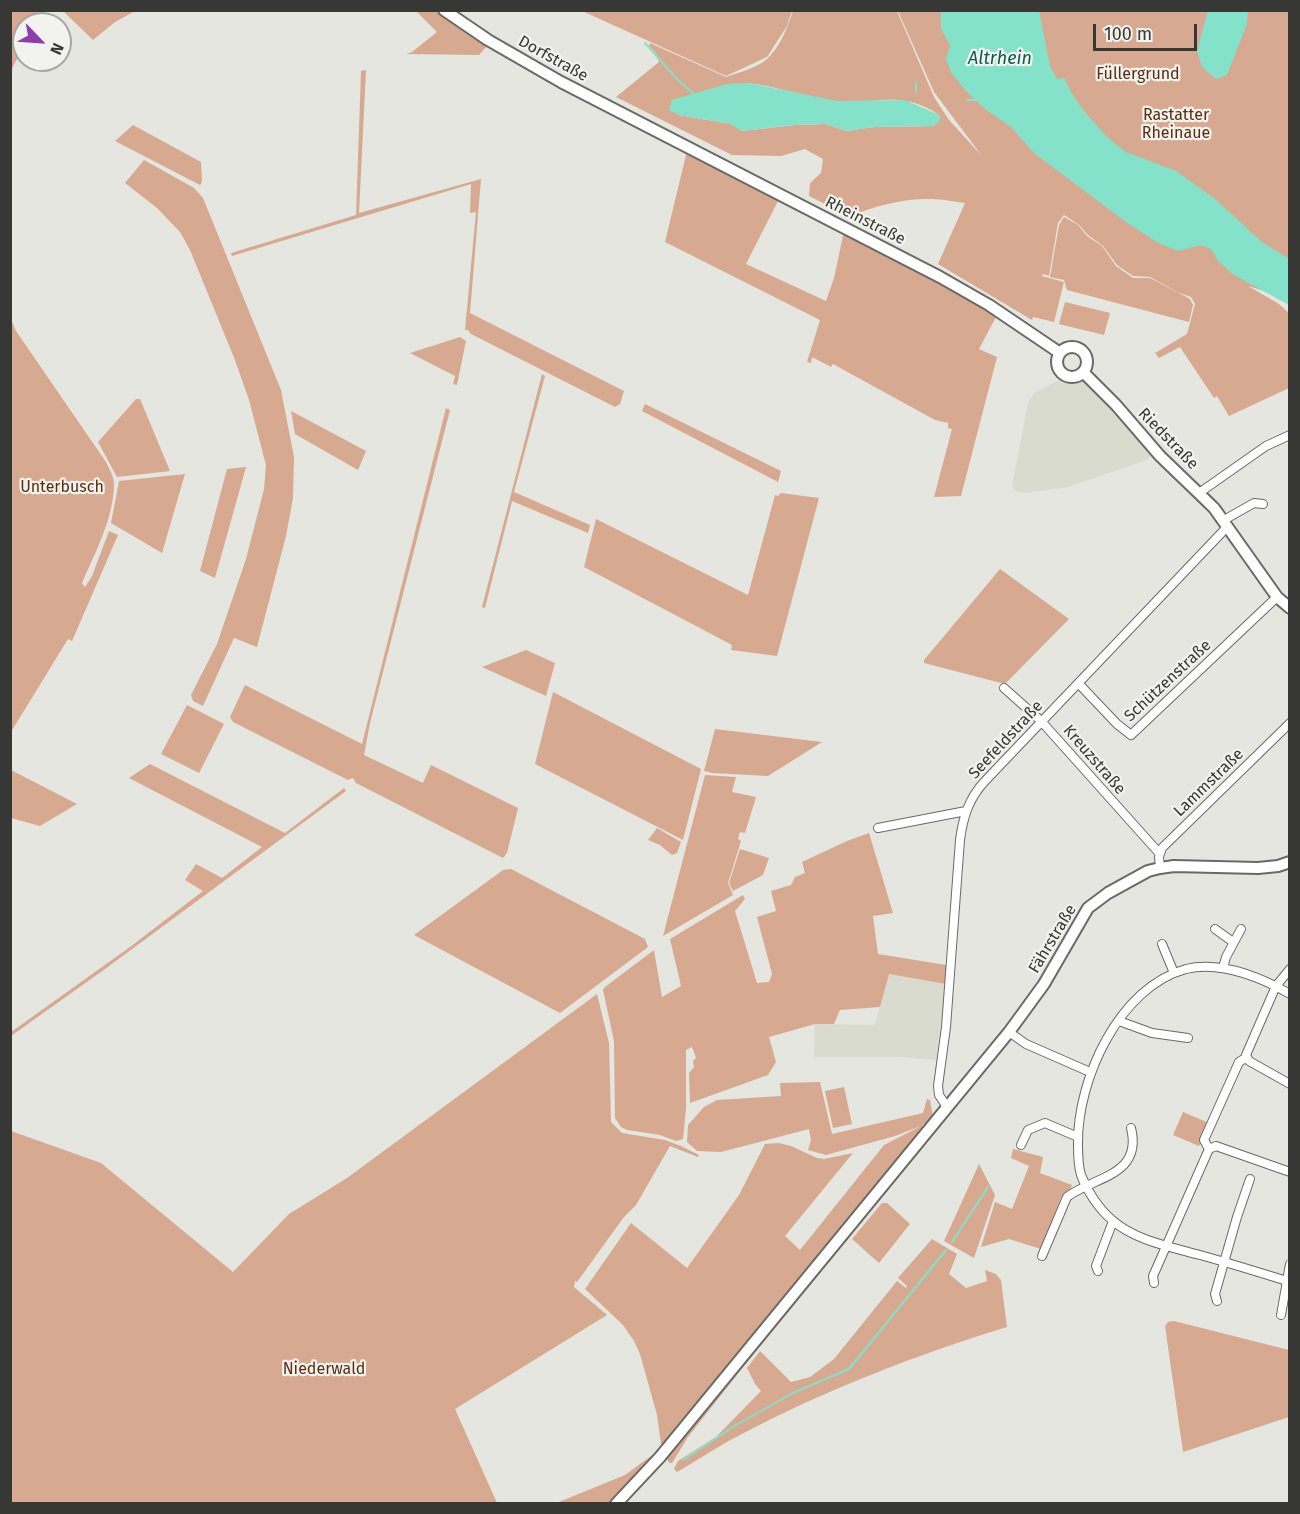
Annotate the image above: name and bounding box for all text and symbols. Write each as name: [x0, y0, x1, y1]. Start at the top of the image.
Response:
north arrow: [12, 12, 72, 72]
scale bar: [1096, 12, 1200, 50]
text: 100 m: [1104, 23, 1152, 45]
street label: Dorfstraße: [515, 32, 591, 86]
text: N: [46, 40, 68, 58]
water label: Altrhein: [968, 48, 1032, 70]
park label: Füllergrund: [1096, 65, 1180, 85]
park label: Rastatter Rheinaue: [1142, 106, 1210, 144]
street label: Rheinstraße: [822, 193, 908, 249]
street label: Riedstraße: [1134, 404, 1202, 474]
park label: Unterbusch: [20, 478, 104, 498]
street label: Schützenstraße: [1121, 636, 1215, 726]
street label: Seefeldstraße: [965, 697, 1047, 783]
street label: Kreuzstraße: [1059, 721, 1129, 799]
street label: Lammstraße: [1170, 745, 1248, 821]
street label: Fährstraße: [1025, 901, 1081, 977]
park label: Niederwald: [283, 1360, 365, 1380]

